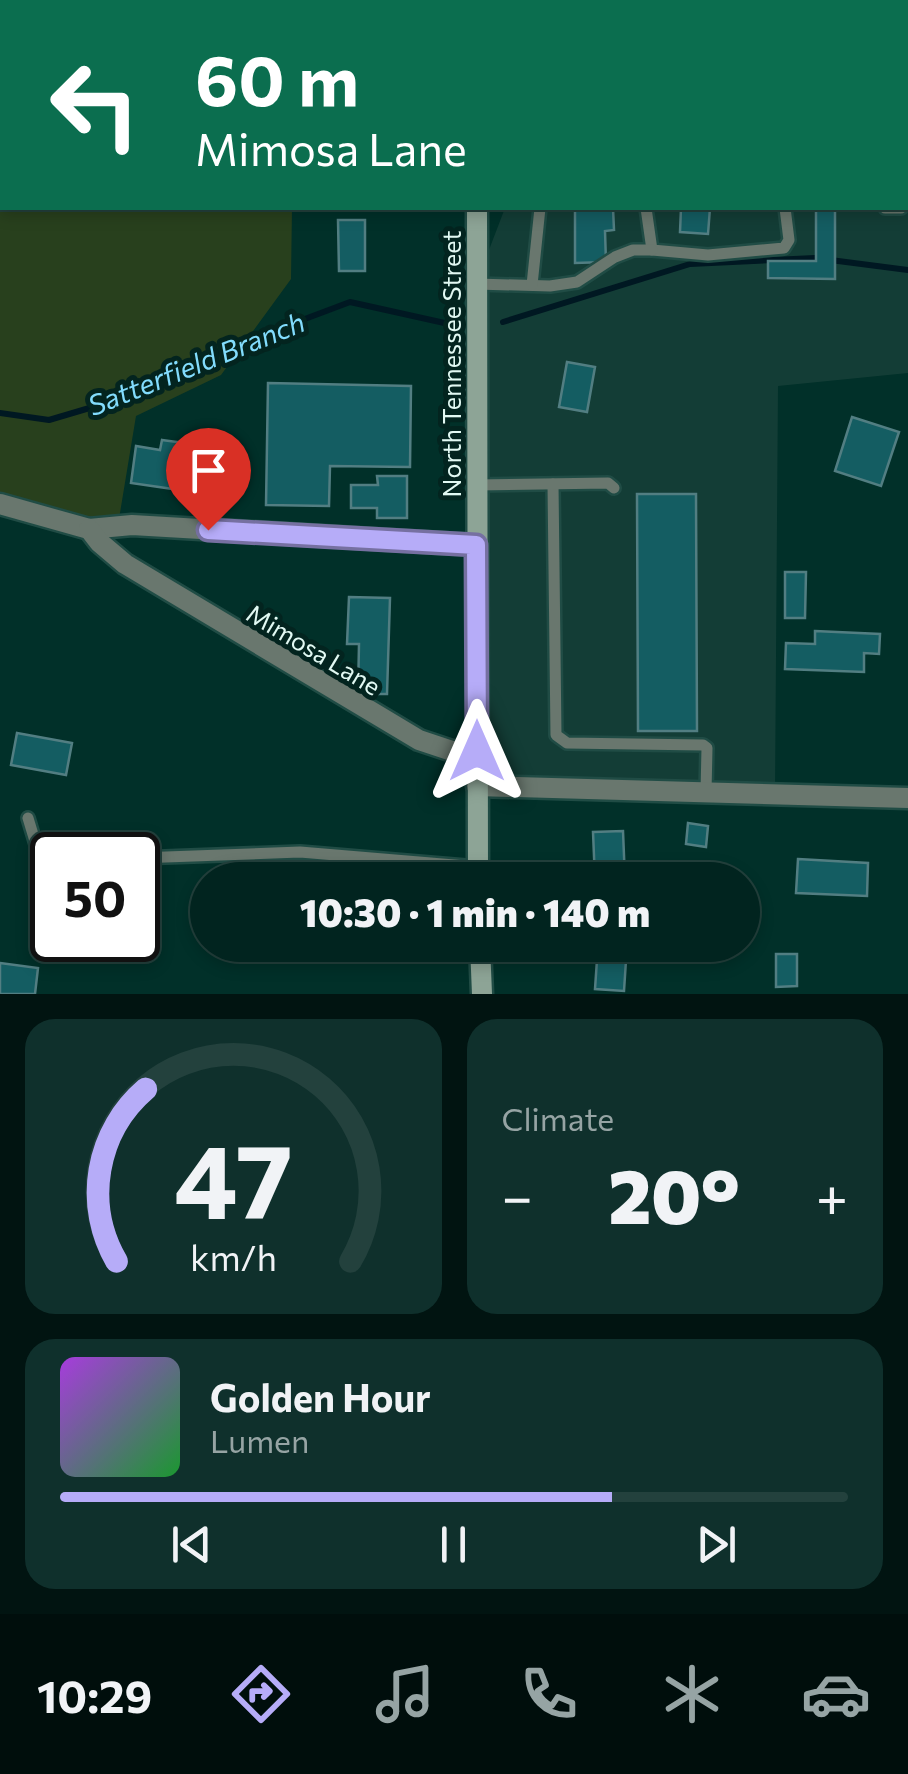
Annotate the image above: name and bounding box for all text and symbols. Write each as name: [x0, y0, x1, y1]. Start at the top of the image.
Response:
text: 60 m: [195, 35, 359, 120]
icon: left: [30, 40, 160, 170]
text: Mimosa Lane: [195, 120, 467, 175]
street label: North Tennessee Street: [436, 231, 466, 497]
water label: Satterfield Branch: [83, 304, 309, 422]
pin: [166, 428, 251, 531]
icon: arrive: [181, 443, 236, 498]
street label: Mimosa Lane: [242, 597, 386, 701]
position arrow: [425, 699, 529, 803]
speed limit sign: 50: [30, 832, 160, 962]
text: 10:30 · 1 min · 140 m: [300, 888, 650, 935]
text: Climate: [502, 1098, 614, 1138]
text: 47: [174, 1113, 293, 1240]
text: 20°: [608, 1148, 740, 1239]
text: −: [502, 1161, 533, 1228]
text: +: [816, 1161, 848, 1228]
text: km/h: [190, 1235, 277, 1278]
text: Golden Hour: [210, 1373, 431, 1420]
text: Lumen: [210, 1420, 309, 1460]
icon: previous: [164, 1517, 219, 1572]
icon: pause: [426, 1517, 481, 1572]
icon: next: [689, 1517, 744, 1572]
icon: directions: [226, 1659, 296, 1729]
icon: music: [370, 1659, 440, 1729]
icon: phone: [514, 1659, 584, 1729]
icon: climate: [657, 1659, 727, 1729]
icon: car: [801, 1659, 871, 1729]
text: 10:29: [37, 1667, 152, 1722]

